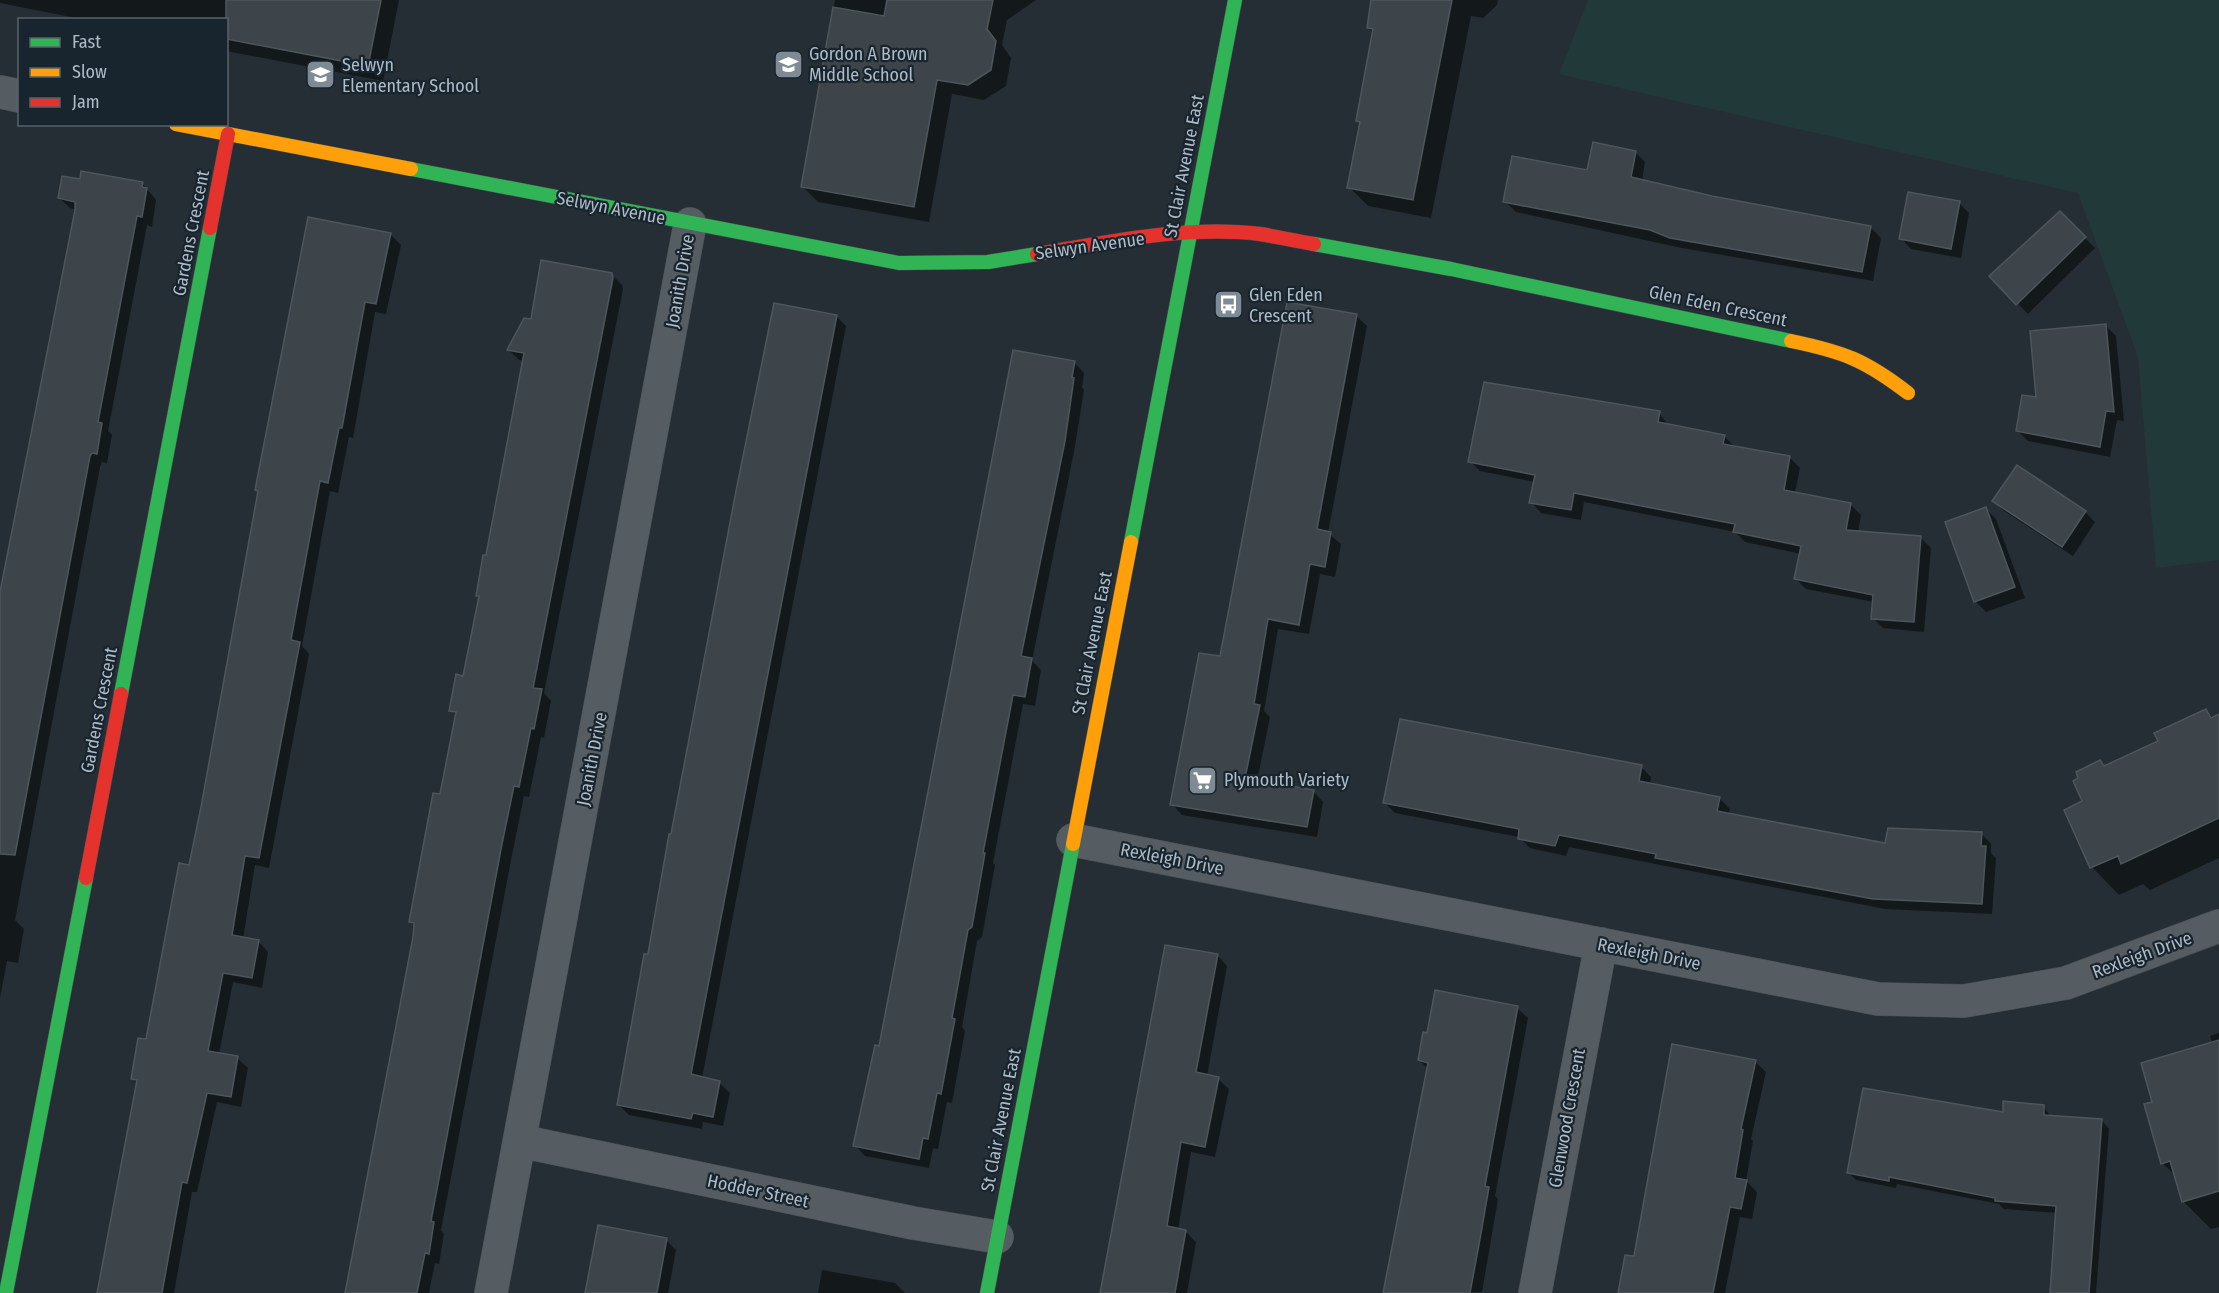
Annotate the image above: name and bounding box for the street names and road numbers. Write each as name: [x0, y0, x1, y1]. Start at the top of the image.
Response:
street label: St Clair Avenue East: [1159, 92, 1209, 239]
street label: Gardens Crescent: [168, 168, 214, 298]
street label: Selwyn Avenue: [555, 187, 667, 229]
street label: Selwyn Avenue: [1034, 227, 1146, 265]
street label: Joanith Drive: [661, 232, 699, 330]
street label: Glen Eden Crescent: [1647, 281, 1789, 331]
street label: St Clair Avenue East: [1067, 569, 1117, 716]
street label: Gardens Crescent: [76, 645, 122, 775]
street label: Joanith Drive: [572, 710, 612, 808]
street label: Rexleigh Drive: [1119, 838, 1226, 880]
street label: Rexleigh Drive: [2089, 927, 2195, 983]
street label: Rexleigh Drive: [1596, 933, 1703, 975]
street label: St Clair Avenue East: [976, 1046, 1026, 1193]
street label: Glenwood Crescent: [1544, 1047, 1590, 1189]
street label: Hodder Street: [705, 1169, 811, 1213]

